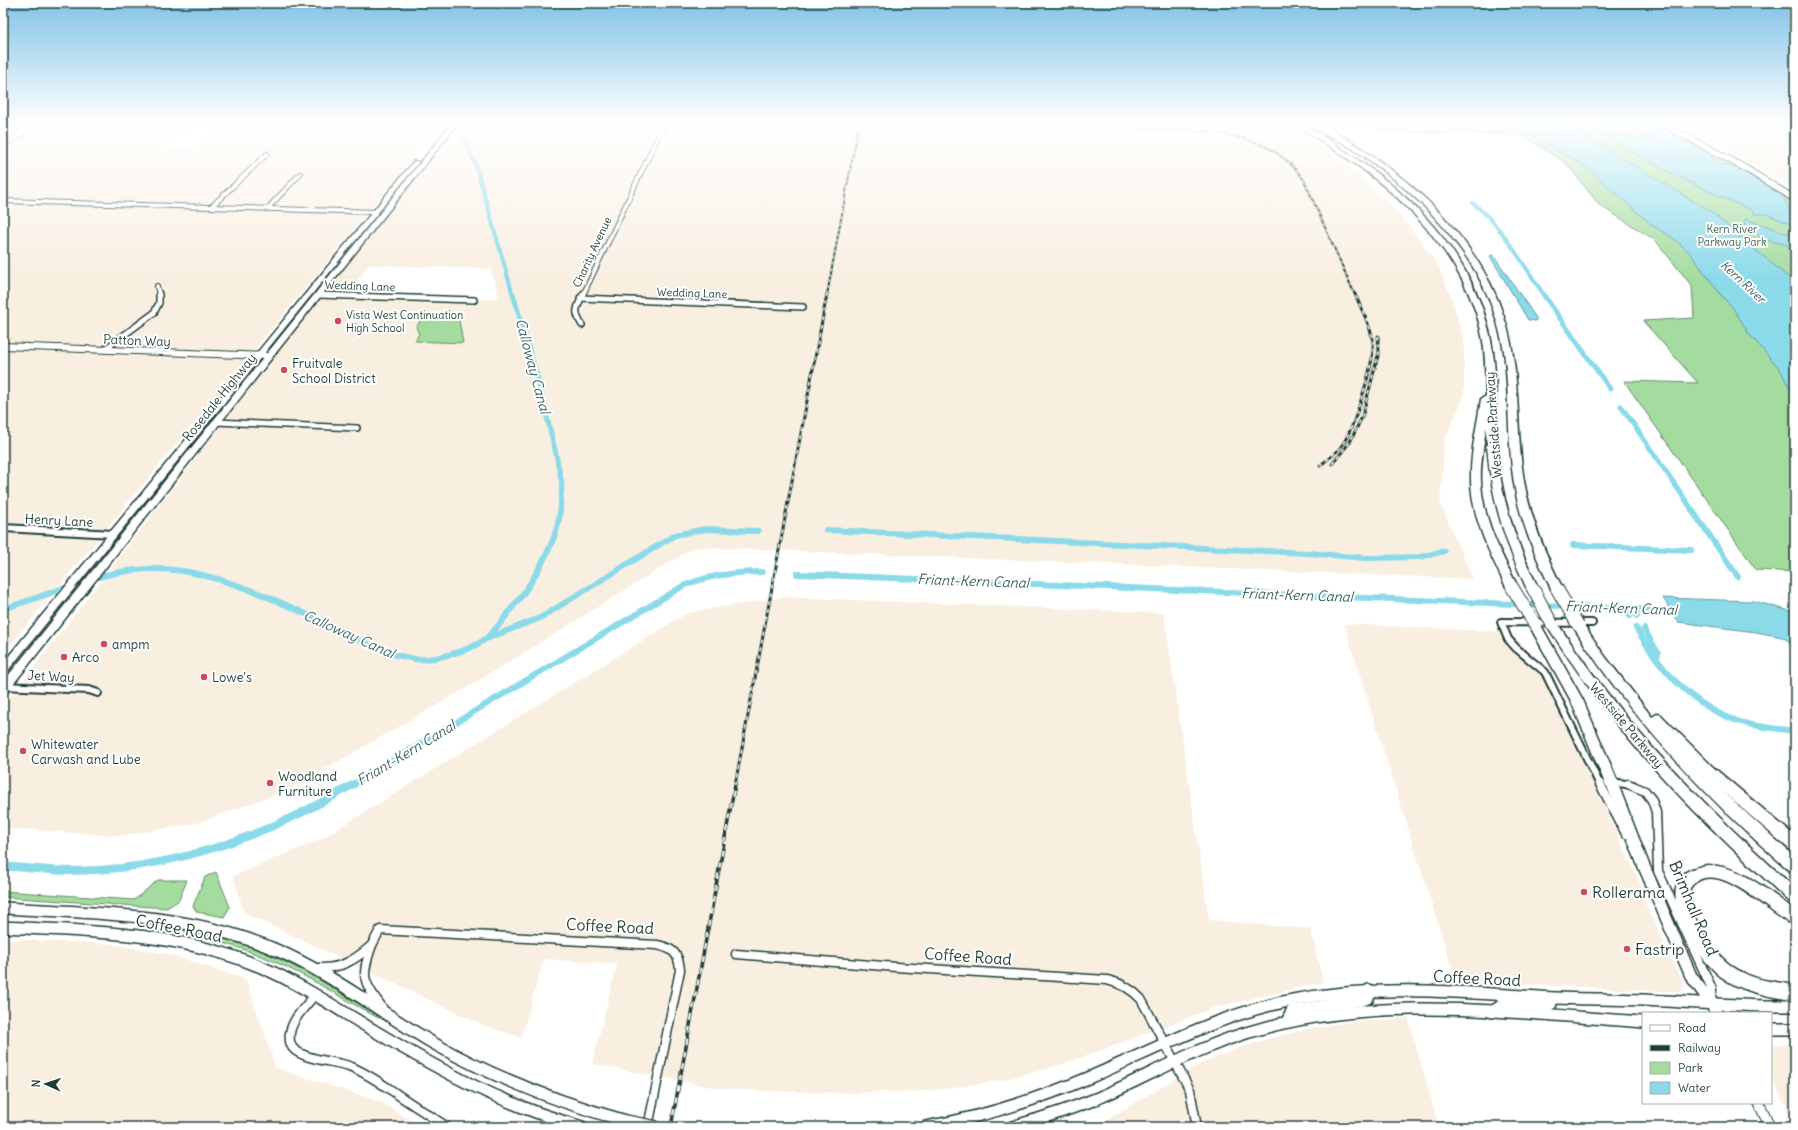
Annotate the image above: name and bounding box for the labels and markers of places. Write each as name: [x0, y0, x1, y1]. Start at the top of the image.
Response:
place label: Vista West Continuation High School: [346, 308, 463, 335]
marker: Vista West Continuation High School: [333, 316, 343, 326]
place label: Fruitvale School District: [292, 355, 376, 387]
marker: Fruitvale School District: [279, 365, 289, 375]
place label: ampm: [112, 636, 150, 653]
marker: ampm: [99, 639, 109, 649]
place label: Arco: [72, 649, 99, 666]
marker: Arco: [59, 652, 69, 662]
place label: Lowe's: [212, 669, 252, 686]
marker: Lowe's: [199, 672, 209, 682]
place label: Whitewater Carwash and Lube: [31, 736, 141, 768]
marker: Whitewater Carwash and Lube: [18, 746, 28, 756]
place label: Woodland Furniture: [278, 768, 337, 800]
marker: Woodland Furniture: [265, 778, 275, 788]
place label: Rollerama: [1592, 882, 1666, 902]
marker: Rollerama: [1579, 887, 1589, 897]
place label: Fastrip: [1635, 939, 1684, 959]
marker: Fastrip: [1622, 944, 1632, 954]

